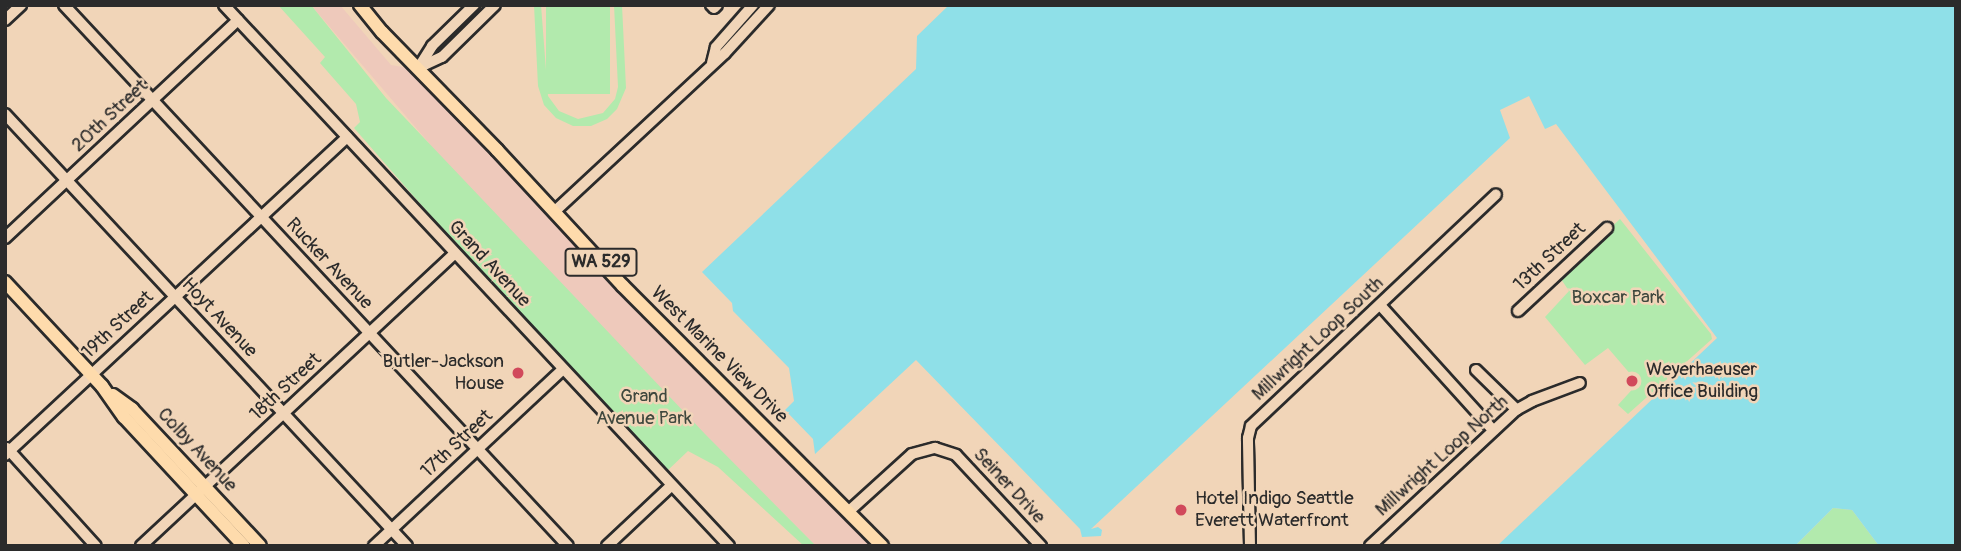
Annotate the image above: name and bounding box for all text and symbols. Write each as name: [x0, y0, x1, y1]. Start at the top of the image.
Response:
street label: 20th Street: [67, 75, 153, 157]
street label: Rucker Avenue: [281, 214, 377, 314]
street label: Grand Avenue: [443, 216, 535, 312]
street label: 13th Street: [1509, 218, 1591, 296]
road number: WA 529: [564, 248, 638, 276]
street label: Millwright Loop South: [1248, 272, 1388, 406]
street label: Hoyt Avenue: [176, 273, 262, 363]
street label: West Marine View Drive: [646, 282, 792, 428]
street label: 19th Street: [78, 286, 158, 364]
park label: Boxcar Park: [1572, 287, 1664, 309]
street label: 18th Street: [246, 348, 326, 426]
place label: Butler-Jackson House: [382, 351, 504, 395]
place label: Weyerhaeuser Office Building: [1646, 359, 1758, 403]
marker: Butler-Jackson House: [510, 365, 526, 381]
marker: Weyerhaeuser Office Building: [1624, 373, 1640, 389]
park label: Grand Avenue Park: [596, 386, 692, 430]
street label: Millwright Loop North: [1371, 391, 1513, 521]
street label: Colby Avenue: [152, 403, 242, 497]
street label: 17th Street: [416, 405, 498, 483]
street label: Seiner Drive: [968, 443, 1050, 529]
place label: Hotel Indigo Seattle Everett Waterfront: [1195, 488, 1353, 532]
marker: Hotel Indigo Seattle Everett Waterfront: [1173, 502, 1189, 518]

